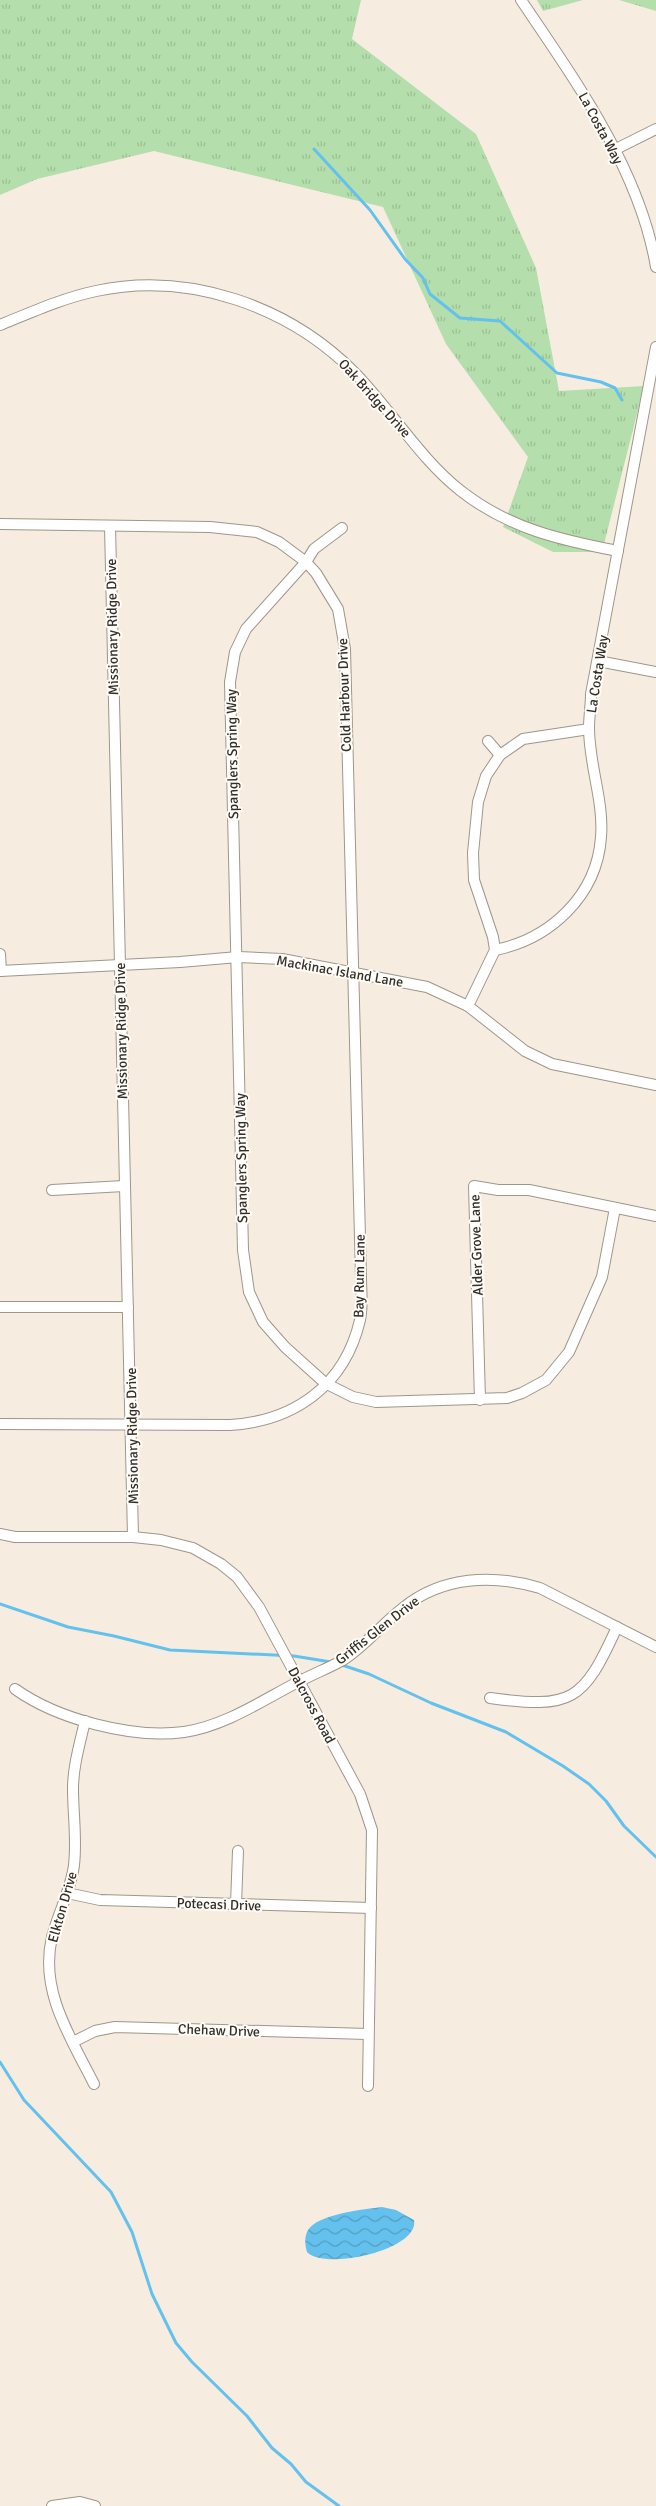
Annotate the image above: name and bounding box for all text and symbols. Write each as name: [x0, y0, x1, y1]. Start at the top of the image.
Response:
street label: La Costa Way: [574, 89, 627, 168]
street label: Oak Bridge Drive: [335, 356, 414, 441]
street label: Missionary Ridge Drive: [103, 558, 122, 695]
street label: La Costa Way: [583, 633, 612, 714]
street label: Cold Harbour Drive: [334, 638, 355, 752]
street label: Spanglers Spring Way: [223, 688, 242, 819]
street label: Mackinac Island Lane: [275, 952, 405, 991]
street label: Missionary Ridge Drive: [112, 962, 131, 1099]
street label: Spanglers Spring Way: [232, 1092, 251, 1223]
street label: Alder Grove Lane: [466, 1194, 487, 1296]
street label: Bay Rum Lane: [350, 1234, 369, 1318]
street label: Missionary Ridge Drive: [123, 1367, 142, 1504]
street label: Griffis Glen Drive: [332, 1592, 423, 1668]
street label: Dalcross Road: [284, 1664, 339, 1746]
street label: Elkton Drive: [44, 1870, 81, 1945]
street label: Potecasi Drive: [176, 1895, 262, 1914]
street label: Chehaw Drive: [178, 2021, 260, 2040]

